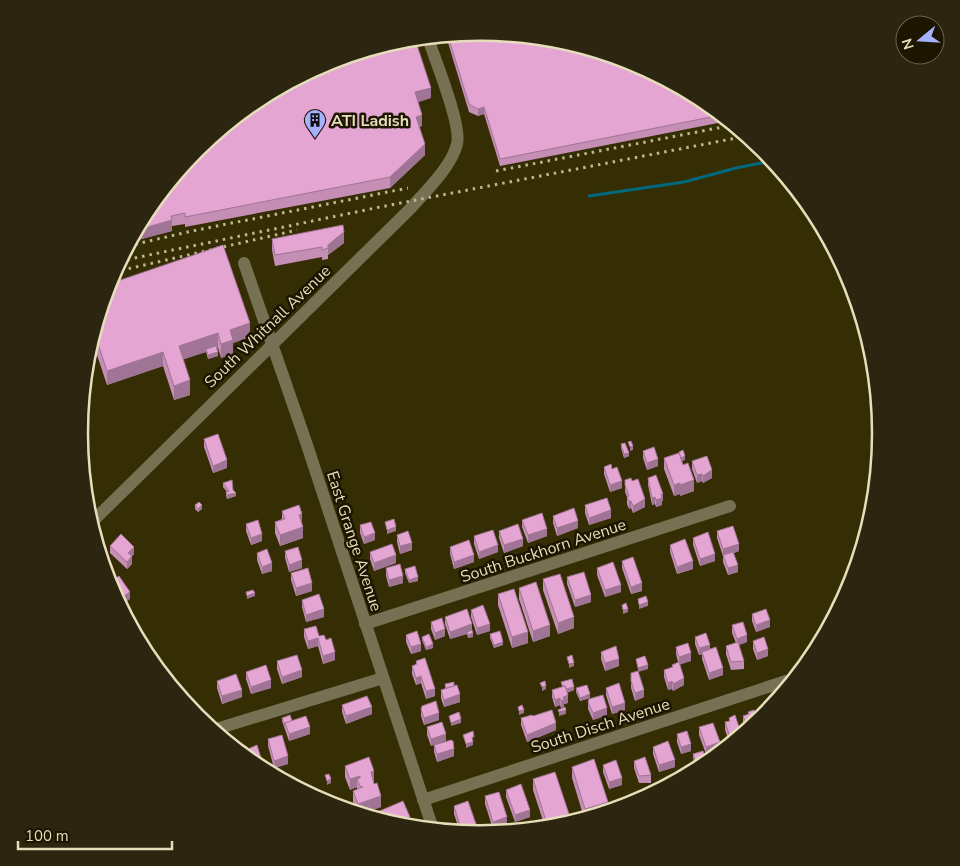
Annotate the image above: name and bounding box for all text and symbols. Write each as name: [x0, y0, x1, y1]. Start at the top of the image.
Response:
north arrow: [895, 15, 945, 65]
text: N: [897, 36, 919, 52]
building icon: ATI Ladish: [303, 108, 327, 139]
place label: ATI Ladish: [331, 110, 409, 132]
street label: South Whitnall Avenue: [200, 260, 336, 393]
street label: East Grange Avenue: [321, 468, 387, 614]
street label: South Buckhorn Avenue: [458, 514, 629, 588]
street label: South Disch Avenue: [528, 693, 673, 759]
scale bar: [18, 818, 171, 850]
text: 100 m: [25, 826, 69, 846]

